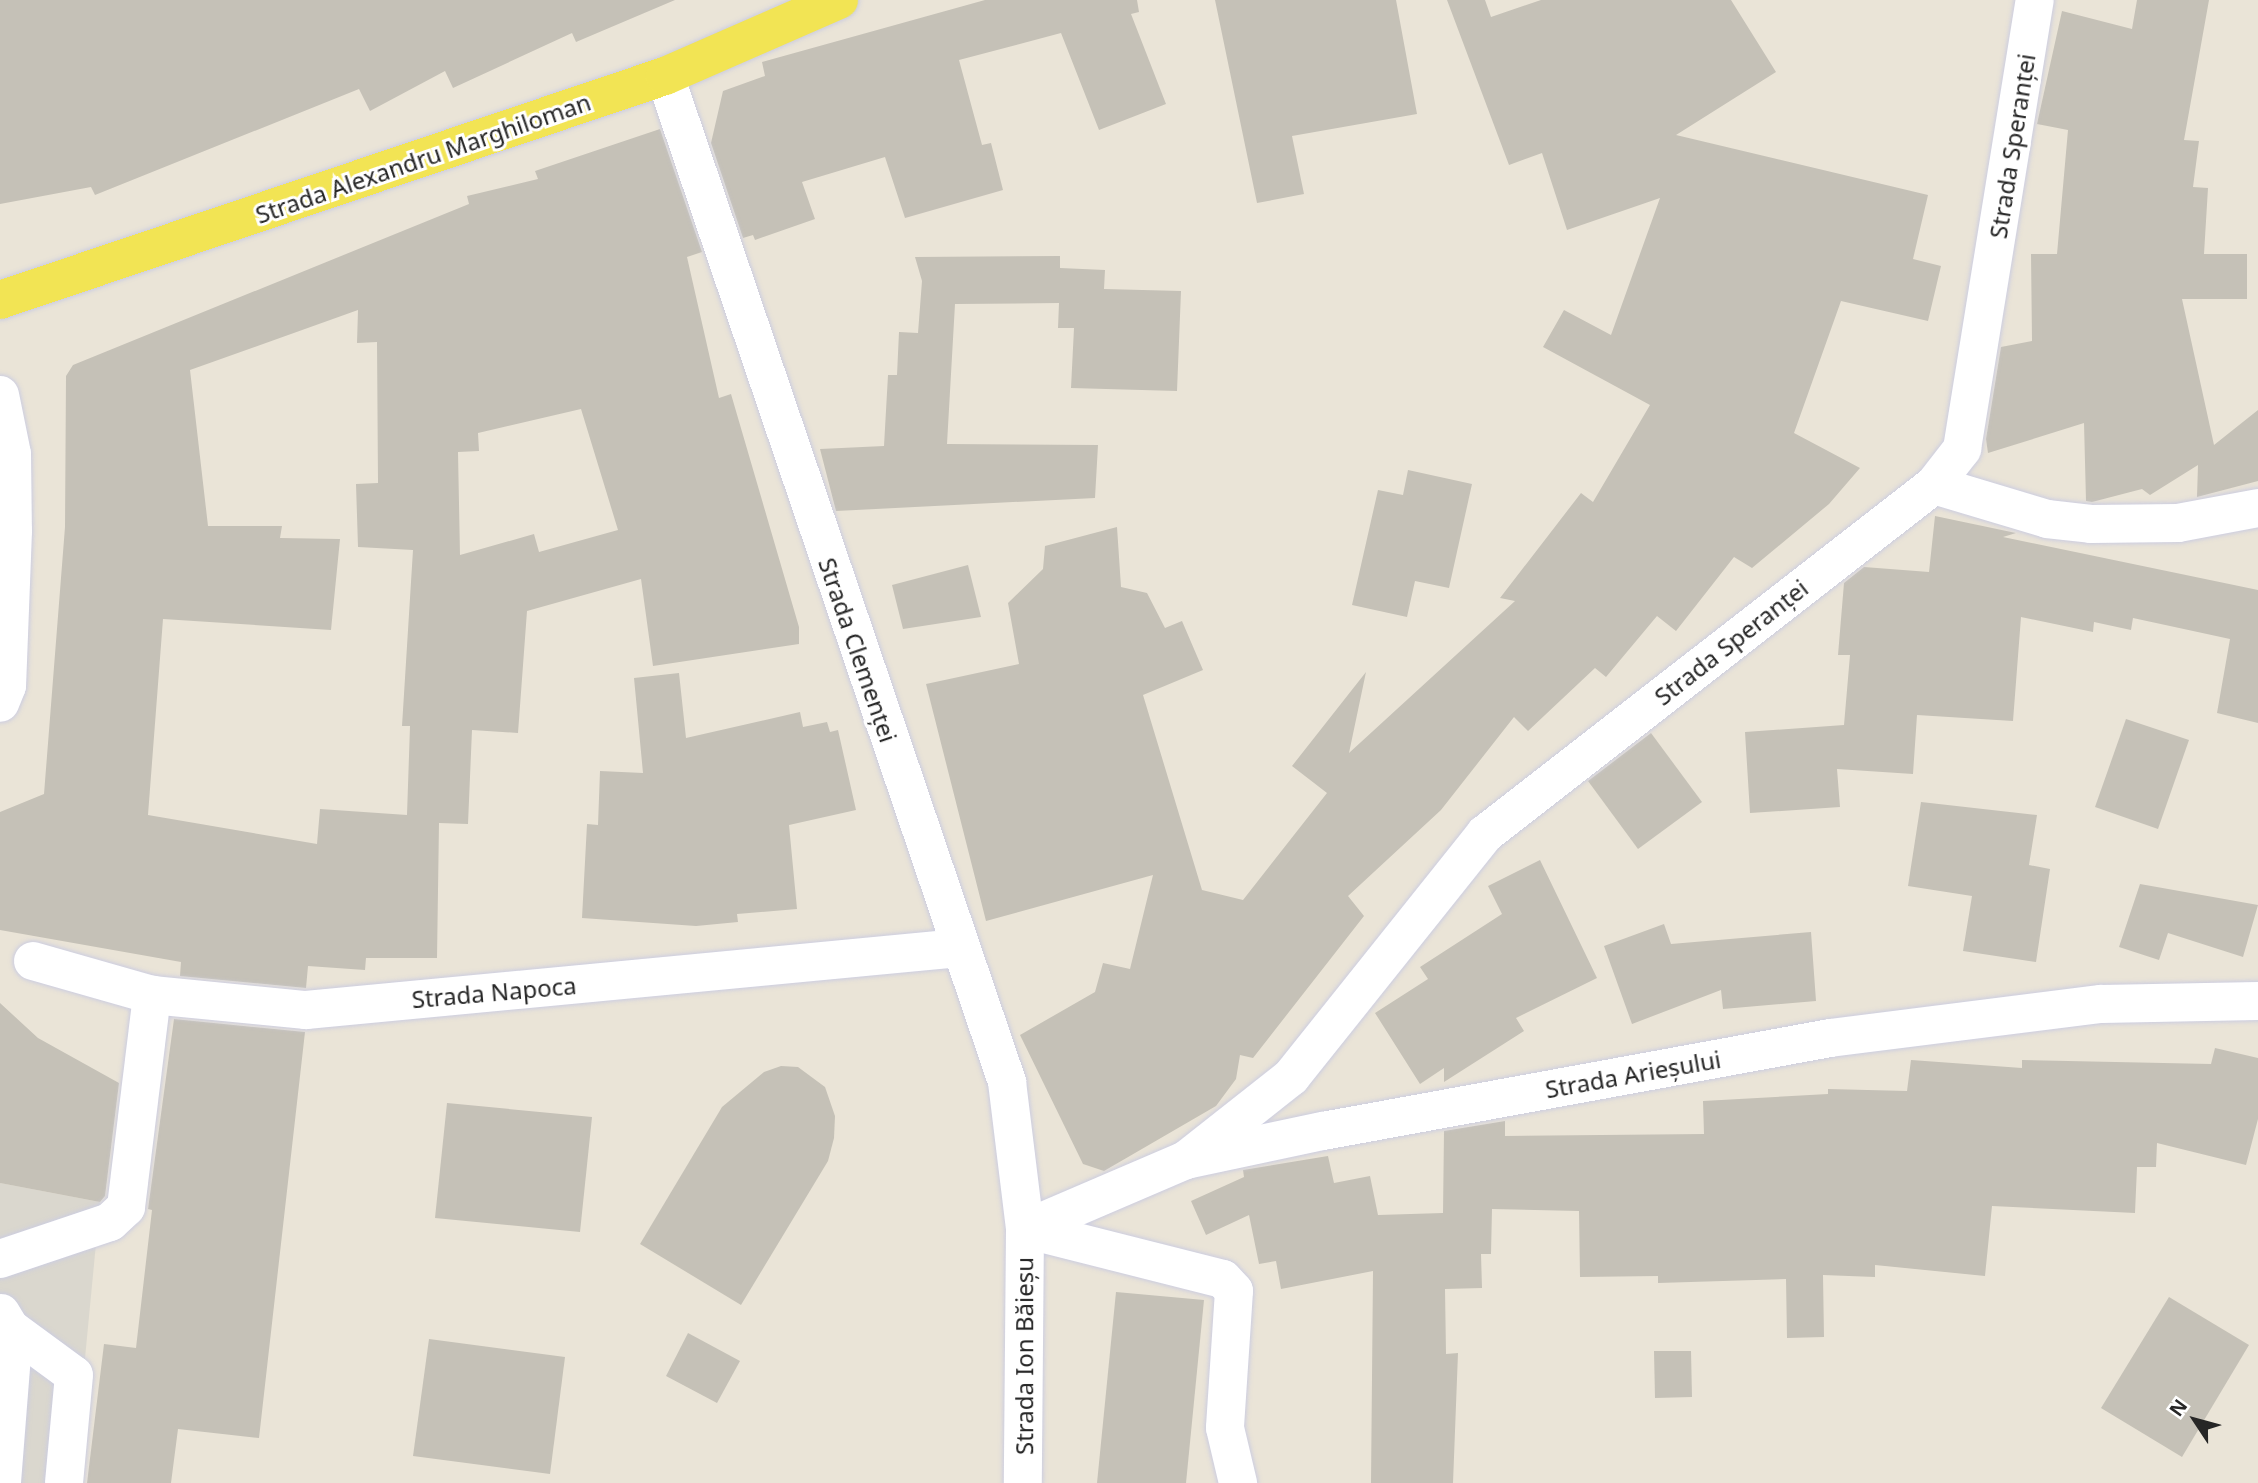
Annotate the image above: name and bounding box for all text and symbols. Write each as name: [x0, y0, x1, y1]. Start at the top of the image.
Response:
street label: Strada Speranței: [1983, 52, 2041, 240]
street label: Strada Alexandru Marghiloman: [252, 87, 594, 229]
street label: Strada Clemenței: [813, 554, 903, 746]
street label: Strada Speranței: [1649, 573, 1813, 711]
street label: Strada Napoca: [410, 970, 578, 1014]
street label: Strada Arieșului: [1543, 1044, 1723, 1104]
street label: Strada Ion Băieșu: [1010, 1257, 1038, 1455]
north arrow: [2160, 1385, 2230, 1455]
text: N: [2163, 1394, 2193, 1422]

